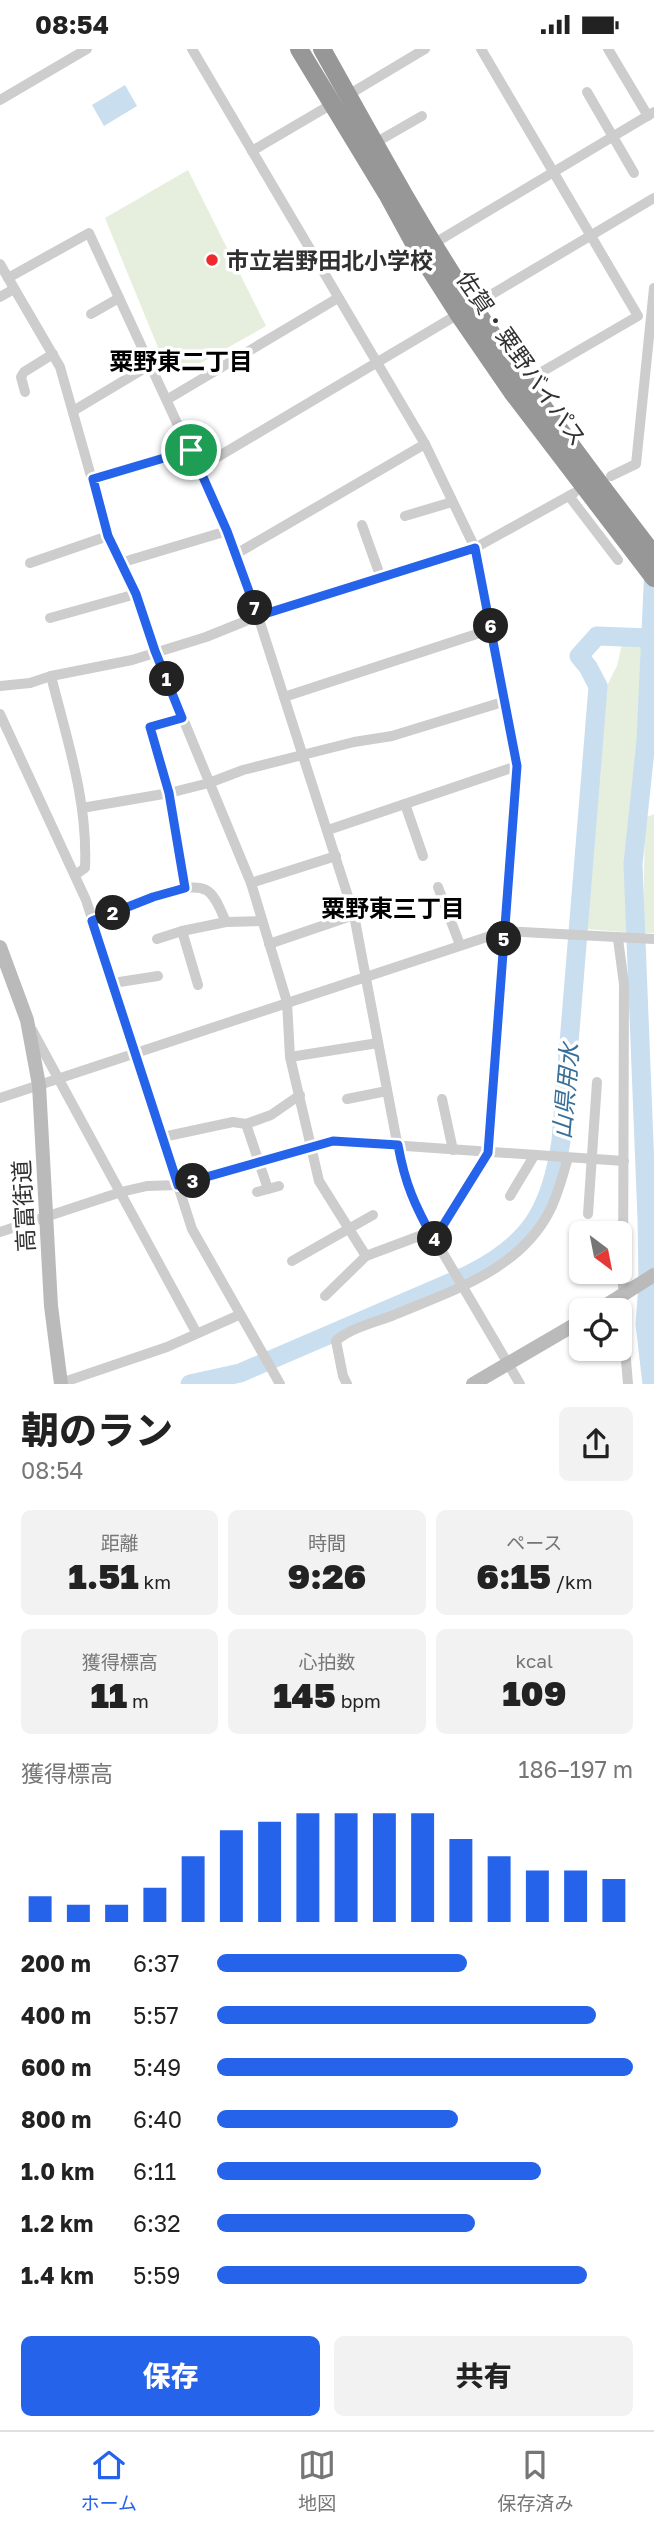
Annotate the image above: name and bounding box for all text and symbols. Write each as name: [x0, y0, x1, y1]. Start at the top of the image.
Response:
text: 08:54: [35, 9, 109, 40]
place label: 市立岩野田北小学校: [226, 246, 433, 274]
marker: 市立岩野田北小学校: [204, 252, 220, 268]
street label: 佐賀・粟野バイパス: [451, 265, 593, 451]
district label: 粟野東二丁目: [109, 346, 253, 375]
pin: [161, 420, 221, 480]
icon: arrive: [172, 431, 210, 469]
pin: 7: [238, 591, 272, 625]
text: 7: [249, 596, 260, 619]
pin: 6: [474, 609, 508, 643]
text: 6: [484, 614, 497, 637]
pin: 1: [150, 661, 184, 697]
text: 1: [162, 667, 171, 690]
district label: 粟野東三丁目: [321, 893, 465, 922]
pin: 2: [96, 895, 130, 931]
text: 2: [107, 901, 118, 924]
pin: 5: [486, 921, 522, 957]
text: 5: [498, 927, 509, 950]
water label: 山県用水: [546, 1039, 584, 1140]
street label: 高富街道: [7, 1159, 39, 1253]
pin: 3: [176, 1163, 210, 1199]
text: 3: [187, 1169, 198, 1192]
pin: 4: [418, 1221, 452, 1257]
north arrow: [569, 1221, 632, 1285]
map controls: [569, 1221, 632, 1361]
text: 4: [429, 1227, 440, 1250]
button: locate: [569, 1298, 632, 1361]
text: 朝のラン: [21, 1407, 173, 1452]
button: share: [559, 1407, 633, 1481]
text: 08:54: [21, 1456, 84, 1484]
text: 距離: [101, 1531, 139, 1554]
text: 時間: [308, 1531, 346, 1554]
text: ペース: [506, 1531, 562, 1554]
text: 1.51: [68, 1555, 139, 1597]
text: 9:26: [288, 1555, 366, 1597]
text: 6:15: [476, 1555, 551, 1597]
text: km: [139, 1570, 171, 1593]
text: /km: [551, 1570, 592, 1593]
text: kcal: [516, 1649, 553, 1672]
text: 獲得標高: [82, 1650, 158, 1673]
text: 心拍数: [298, 1650, 356, 1673]
text: 109: [502, 1672, 566, 1714]
text: 11: [90, 1674, 127, 1716]
text: 145: [273, 1674, 336, 1716]
text: m: [127, 1689, 149, 1712]
text: bpm: [336, 1689, 381, 1712]
text: 186–197 m: [518, 1755, 633, 1783]
text: 獲得標高: [21, 1759, 113, 1787]
text: 200 m: [21, 1949, 91, 1977]
text: 6:37: [133, 1949, 179, 1977]
text: 400 m: [21, 2001, 91, 2029]
text: 5:57: [133, 2001, 179, 2029]
text: 600 m: [21, 2053, 91, 2081]
text: 5:49: [133, 2053, 181, 2081]
text: 800 m: [21, 2105, 92, 2133]
text: 6:40: [133, 2105, 182, 2133]
text: 1.0 km: [21, 2157, 94, 2185]
text: 6:11: [133, 2157, 176, 2185]
text: 1.2 km: [21, 2209, 93, 2237]
text: 6:32: [133, 2209, 181, 2237]
text: 1.4 km: [21, 2261, 94, 2289]
text: 5:59: [133, 2261, 181, 2289]
button: 保存: [21, 2336, 320, 2416]
button: 共有: [334, 2336, 633, 2416]
tab: ホーム: [81, 2446, 137, 2515]
tab: 地図: [298, 2446, 336, 2515]
tab: 保存済み: [497, 2446, 573, 2515]

